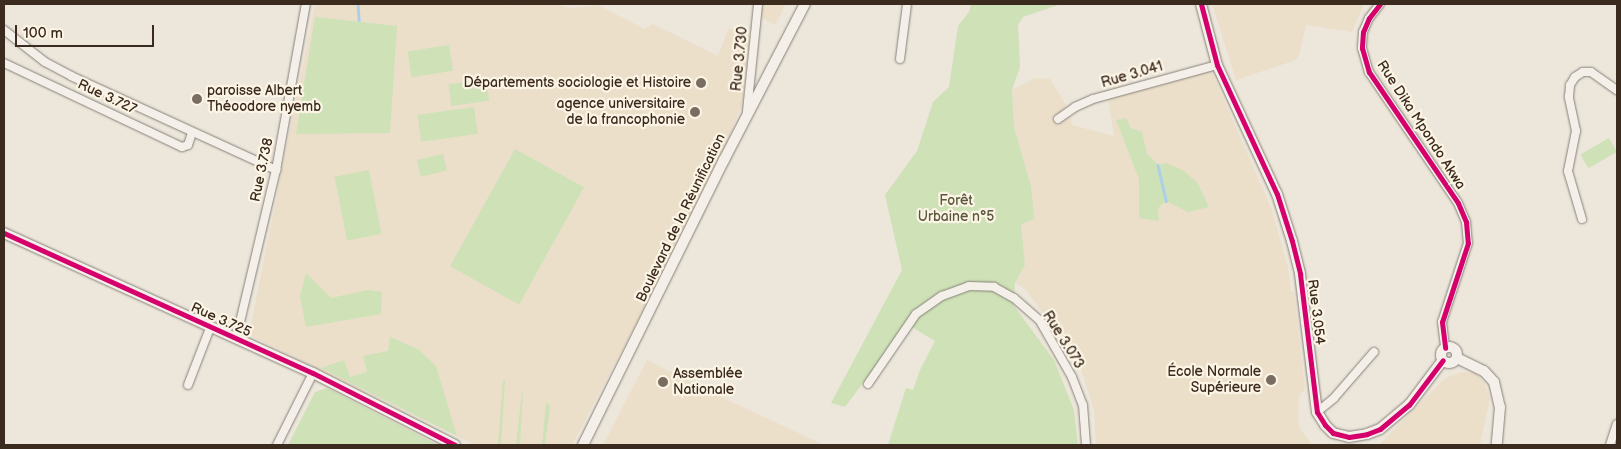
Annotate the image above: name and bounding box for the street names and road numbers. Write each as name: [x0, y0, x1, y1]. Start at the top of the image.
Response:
street label: Rue 3.730: [728, 26, 752, 92]
street label: Rue Dika Mpondo Akwa: [1373, 57, 1469, 193]
street label: Rue 3.041: [1099, 58, 1165, 92]
street label: Rue 3.727: [75, 76, 139, 118]
street label: Boulevard de la Réunification: [633, 131, 729, 305]
street label: Rue 3.738: [247, 137, 277, 203]
street label: Rue 3.054: [1304, 278, 1328, 346]
street label: Rue 3.725: [188, 299, 254, 341]
street label: Rue 3.073: [1039, 308, 1087, 372]

